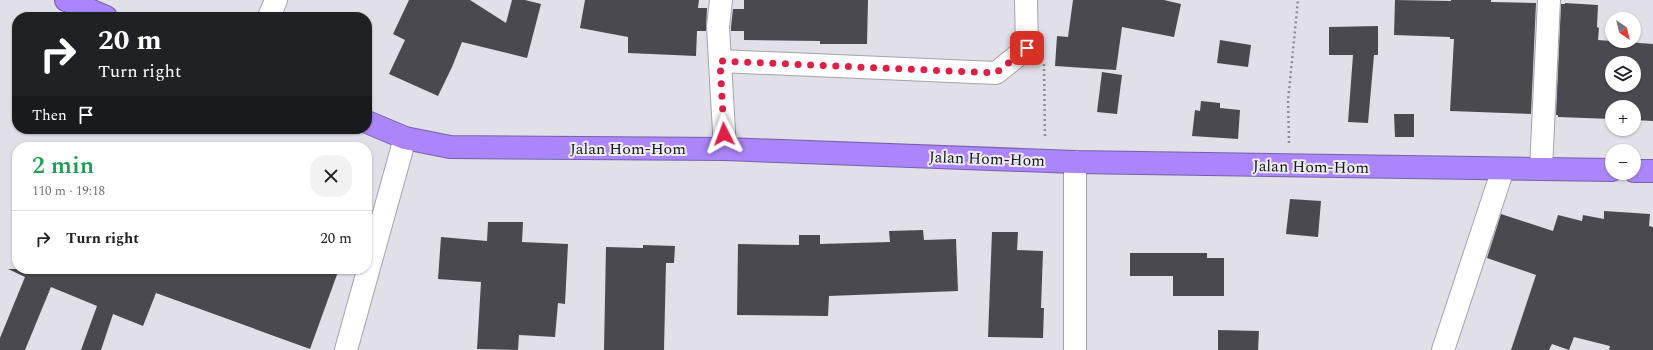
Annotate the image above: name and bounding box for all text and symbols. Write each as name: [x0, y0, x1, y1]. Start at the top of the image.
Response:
north arrow: [1605, 12, 1641, 48]
map controls: [1605, 12, 1641, 180]
text: 20 m: [98, 19, 162, 62]
icon: right: [32, 28, 84, 80]
pin: [1010, 31, 1044, 65]
icon: arrive: [1016, 37, 1038, 59]
button: layers: [1605, 56, 1641, 92]
text: Turn right: [98, 58, 181, 85]
button: +: [1605, 100, 1641, 136]
text: Then: [32, 104, 67, 127]
icon: arrive: [75, 104, 97, 126]
position arrow: [703, 113, 745, 155]
street label: Jalan Hom-Hom: [570, 137, 686, 161]
button: −: [1605, 144, 1641, 180]
street label: Jalan Hom-Hom: [929, 145, 1046, 173]
text: 2 min: [32, 148, 94, 184]
street label: Jalan Hom-Hom: [1253, 154, 1369, 180]
button: close: [310, 155, 352, 197]
text: 110 m · 19:18: [32, 181, 105, 201]
text: Turn right: [66, 227, 139, 250]
text: 20 m: [320, 227, 352, 250]
icon: right: [32, 228, 54, 250]

